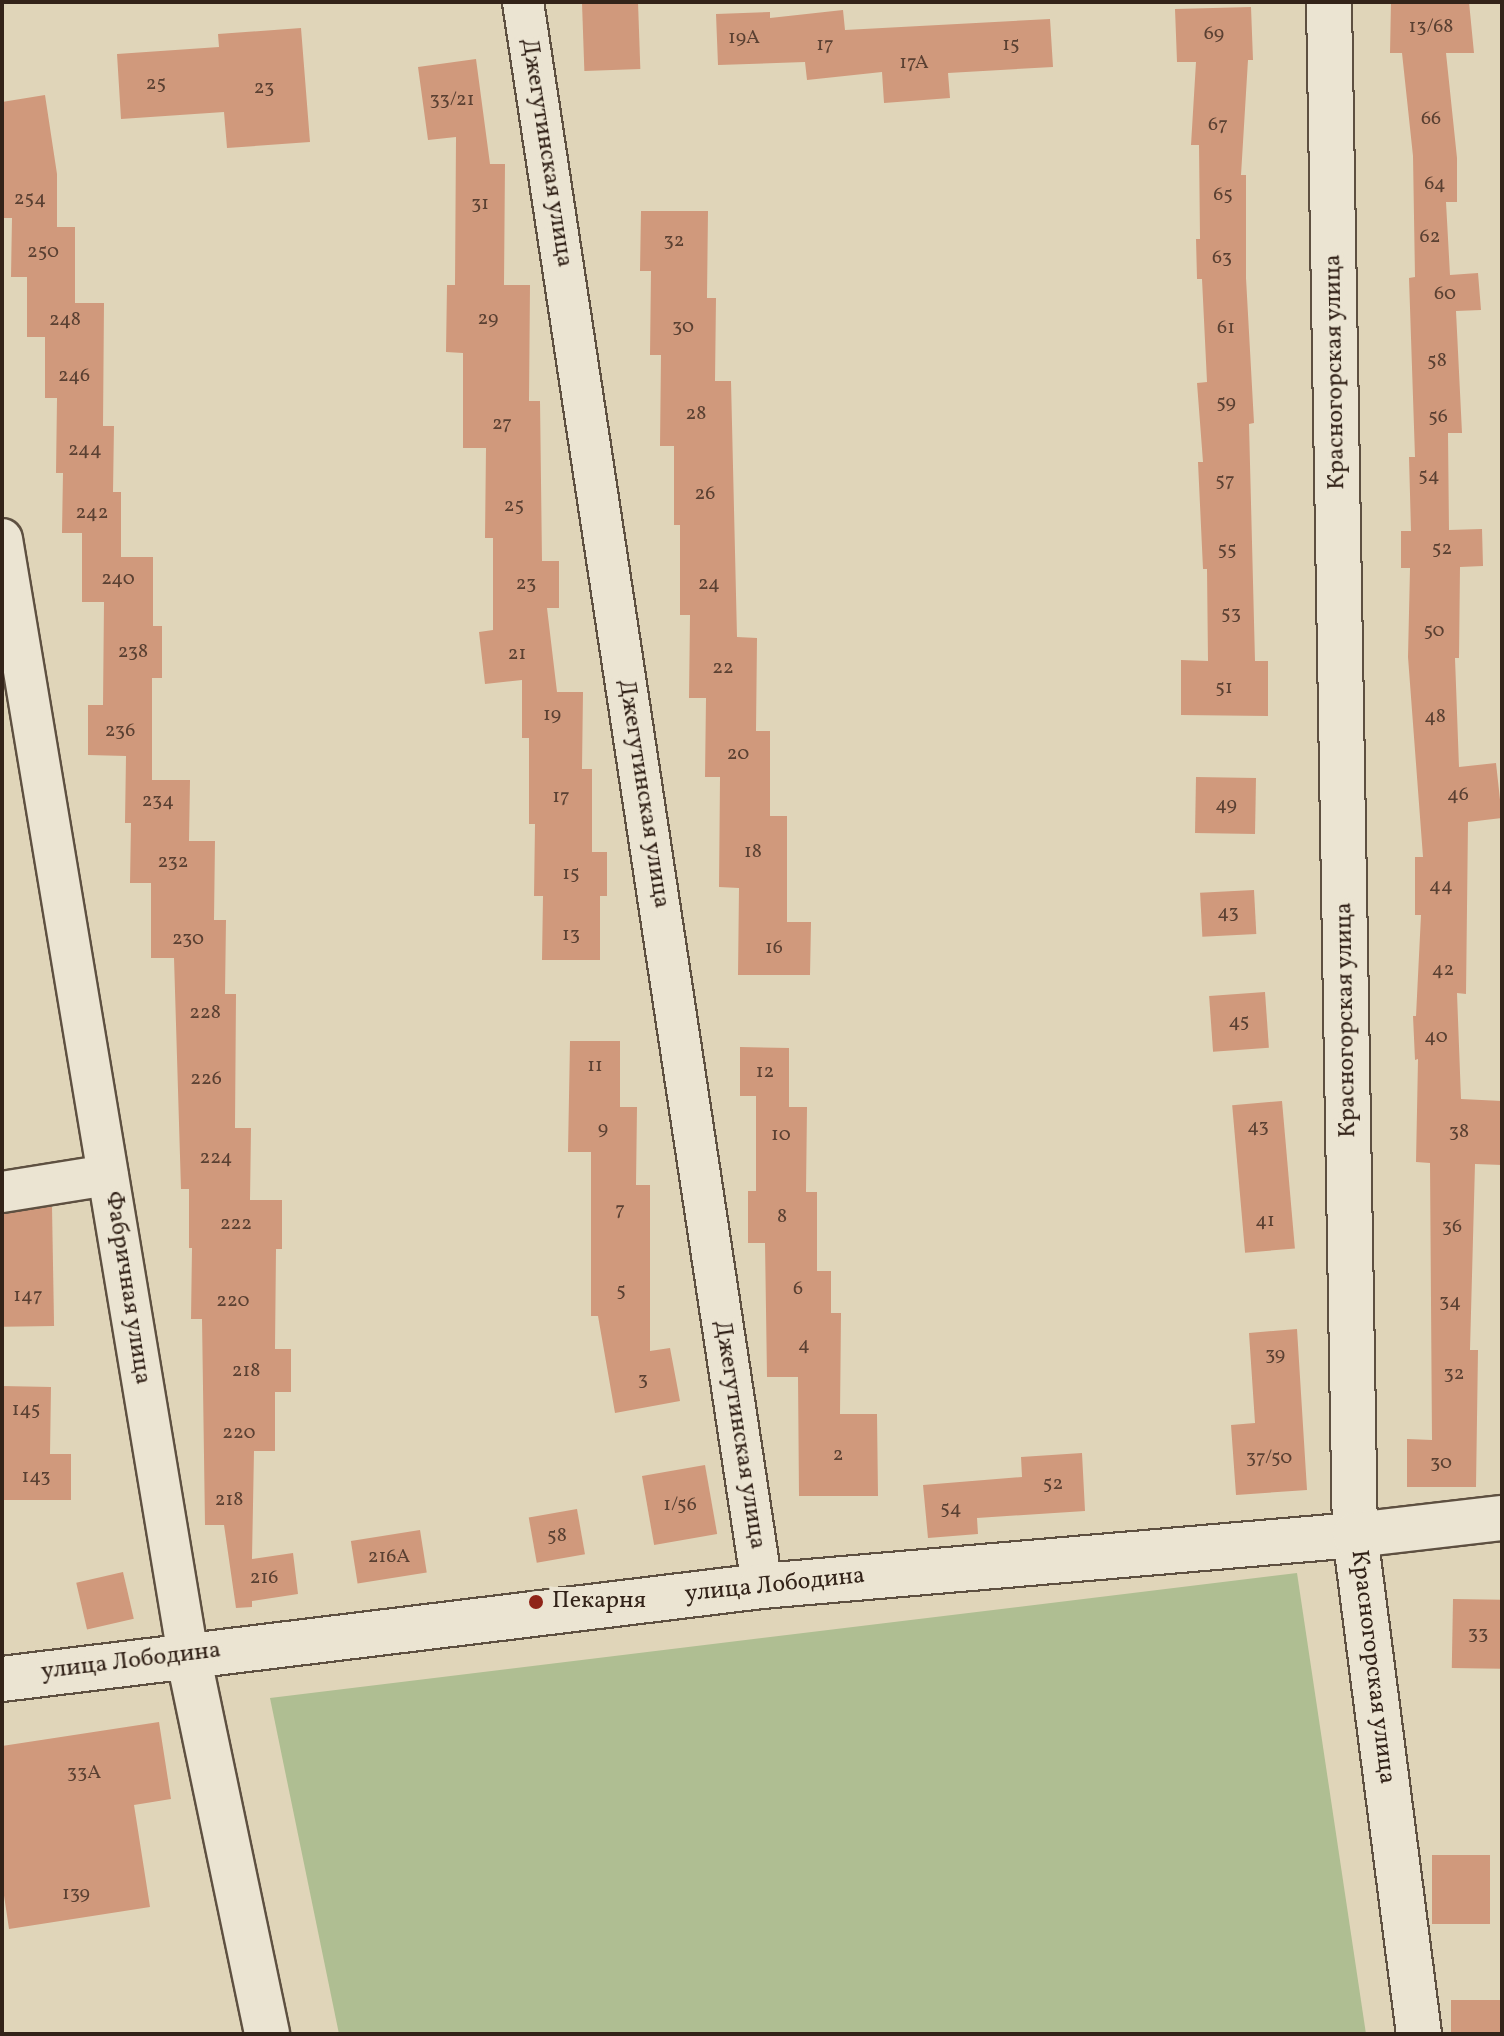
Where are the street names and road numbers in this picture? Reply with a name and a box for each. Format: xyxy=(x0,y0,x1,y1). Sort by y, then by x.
street label: Джегутинская улица xyxy=(514,36,578,270)
street label: Красногорская улица xyxy=(1320,254,1352,490)
street label: Джегутинская улица xyxy=(611,677,675,911)
street label: Красногорская улица xyxy=(1331,902,1363,1138)
street label: Фабричная улица xyxy=(97,1189,157,1387)
street label: Джегутинская улица xyxy=(707,1318,771,1552)
street label: Красногорская улица xyxy=(1343,1548,1401,1786)
street label: улица Лободина xyxy=(684,1562,866,1610)
street label: улица Лободина xyxy=(39,1637,223,1687)

